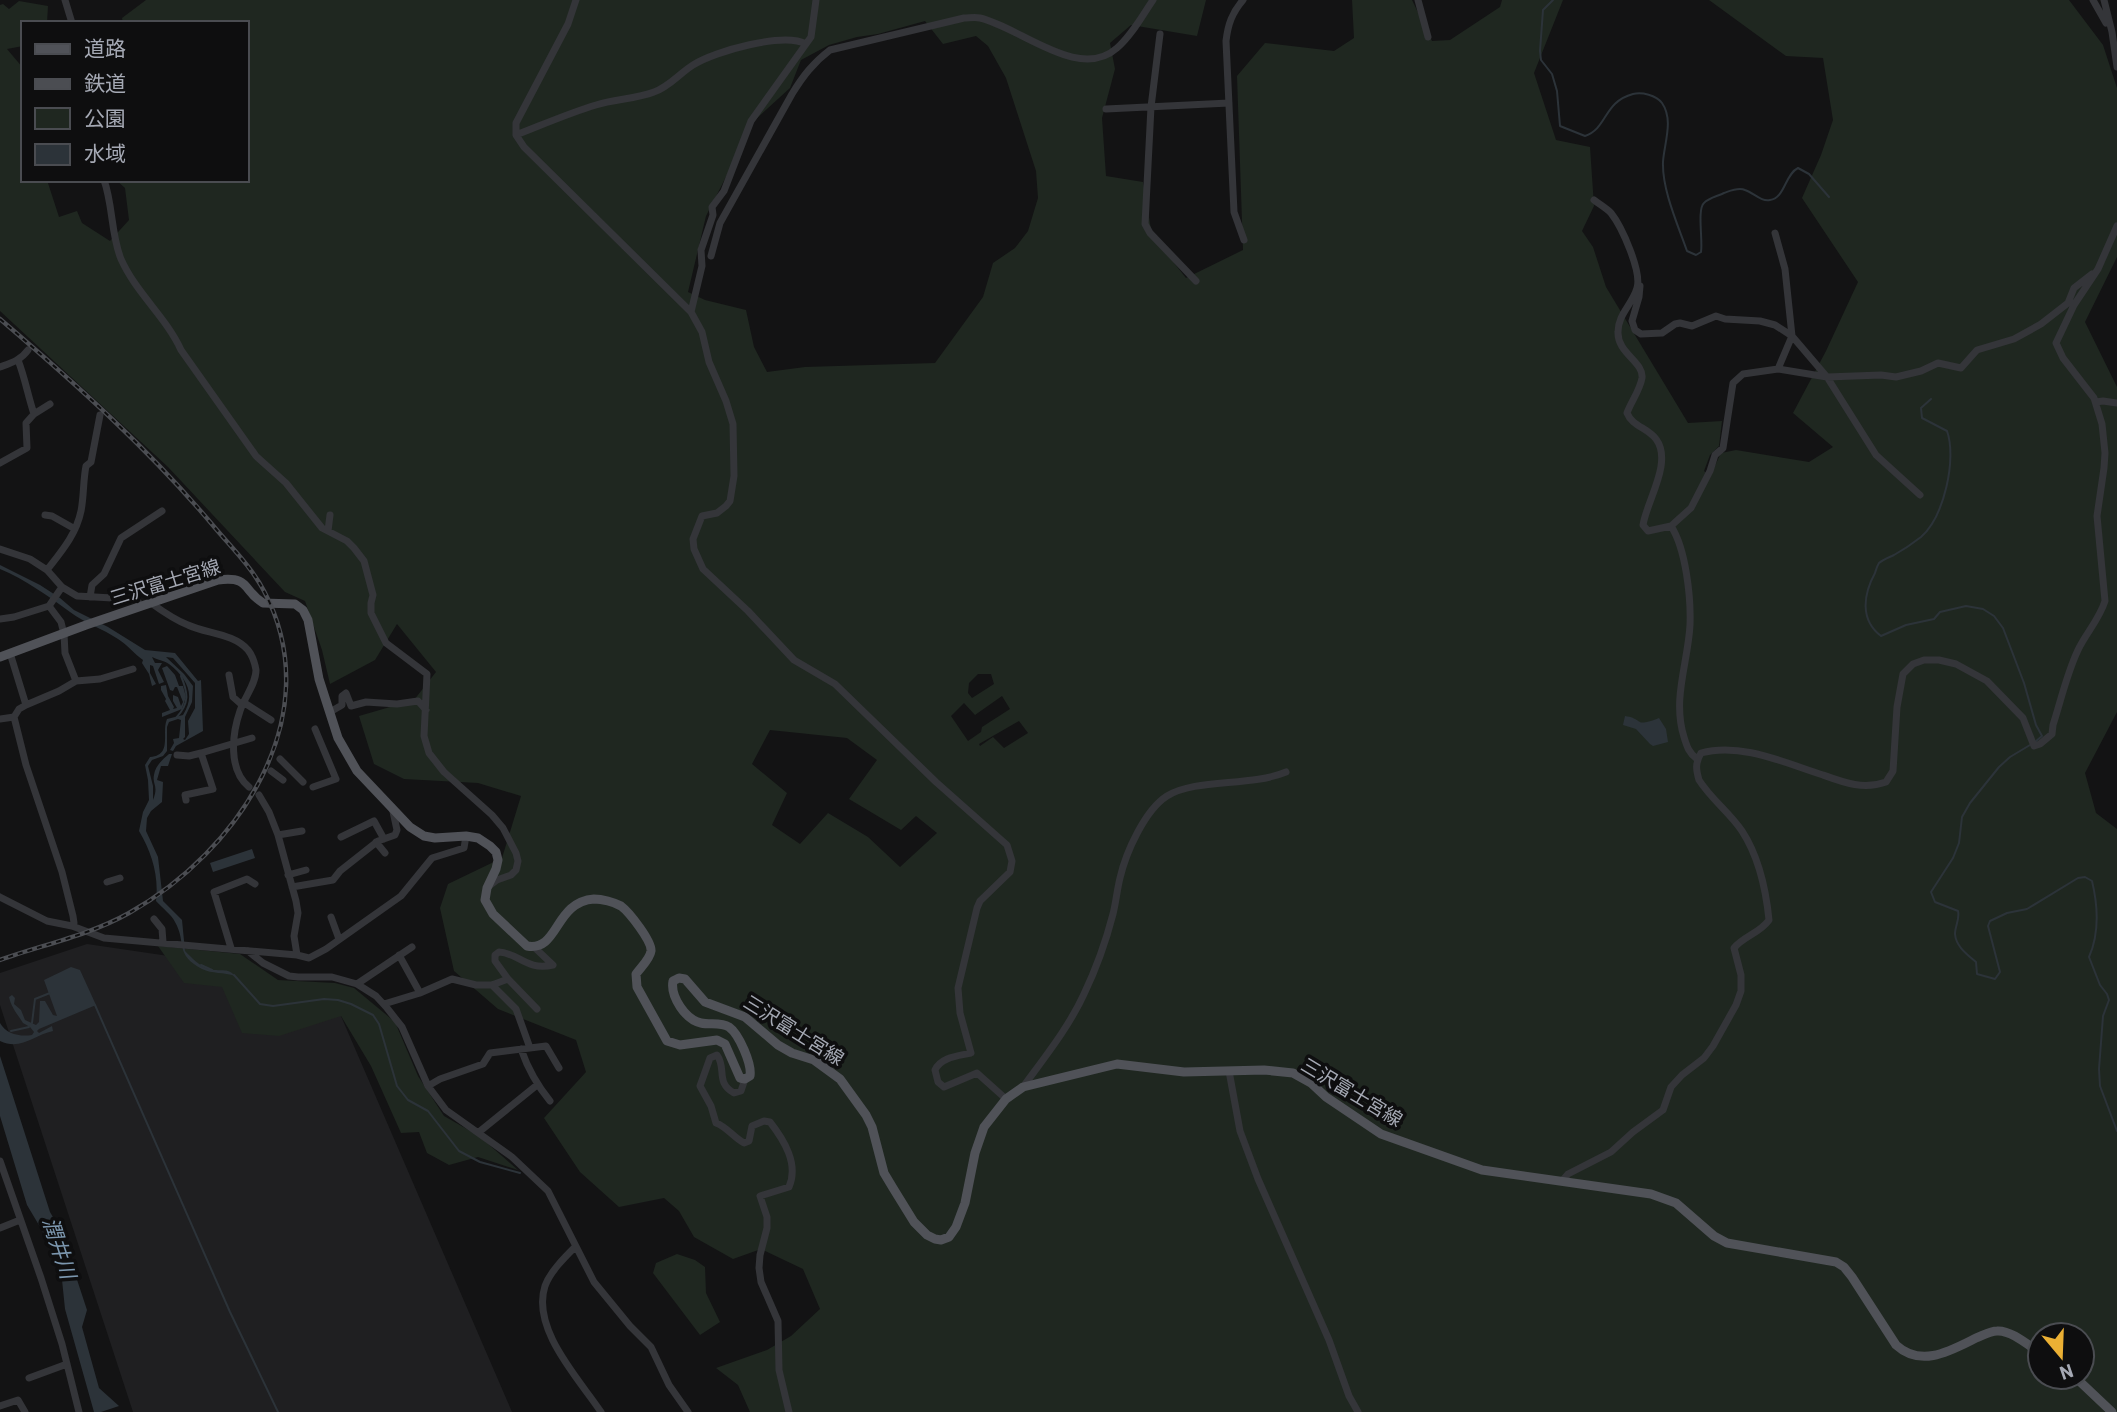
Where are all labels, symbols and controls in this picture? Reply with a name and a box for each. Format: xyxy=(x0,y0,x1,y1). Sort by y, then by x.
legend xyxy=(21,21,248,182)
text: 道路 xyxy=(84,35,126,60)
text: 鉄道 xyxy=(84,70,126,95)
text: 公園 xyxy=(84,105,126,130)
text: 水域 xyxy=(84,140,126,165)
street label: 三沢富士宮線 xyxy=(107,554,223,609)
street label: 三沢富士宮線 xyxy=(740,990,849,1070)
street label: 三沢富士宮線 xyxy=(1297,1052,1407,1131)
water label: 潤井川 xyxy=(39,1214,83,1283)
north arrow xyxy=(2026,1321,2096,1391)
text: N xyxy=(2057,1360,2076,1385)

